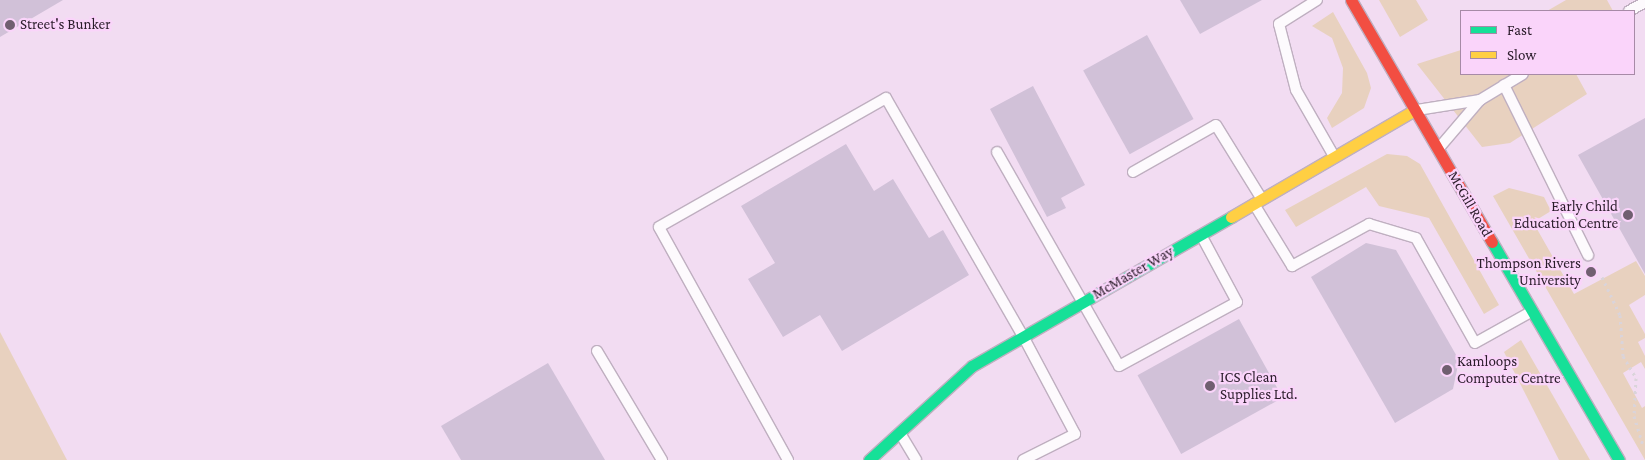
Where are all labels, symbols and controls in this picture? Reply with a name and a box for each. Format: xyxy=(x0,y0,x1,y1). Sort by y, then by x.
legend xyxy=(1460,10,1635,75)
place label: Street's Bunker xyxy=(20,16,110,34)
marker: Street's Bunker xyxy=(4,19,16,31)
text: Fast xyxy=(1507,22,1532,38)
text: Slow xyxy=(1507,47,1536,63)
street label: McGill Road xyxy=(1444,168,1496,240)
place label: Early Child Education Centre xyxy=(1514,197,1618,232)
marker: Early Child Education Centre xyxy=(1622,209,1634,221)
street label: McMaster Way xyxy=(1089,243,1177,303)
place label: Thompson Rivers University xyxy=(1476,254,1581,289)
marker: Thompson Rivers University xyxy=(1585,266,1597,278)
place label: Kamloops Computer Centre xyxy=(1457,352,1561,387)
marker: Kamloops Computer Centre xyxy=(1441,364,1453,376)
place label: ICS Clean Supplies Ltd. xyxy=(1220,368,1297,403)
marker: ICS Clean Supplies Ltd. xyxy=(1204,380,1216,392)

